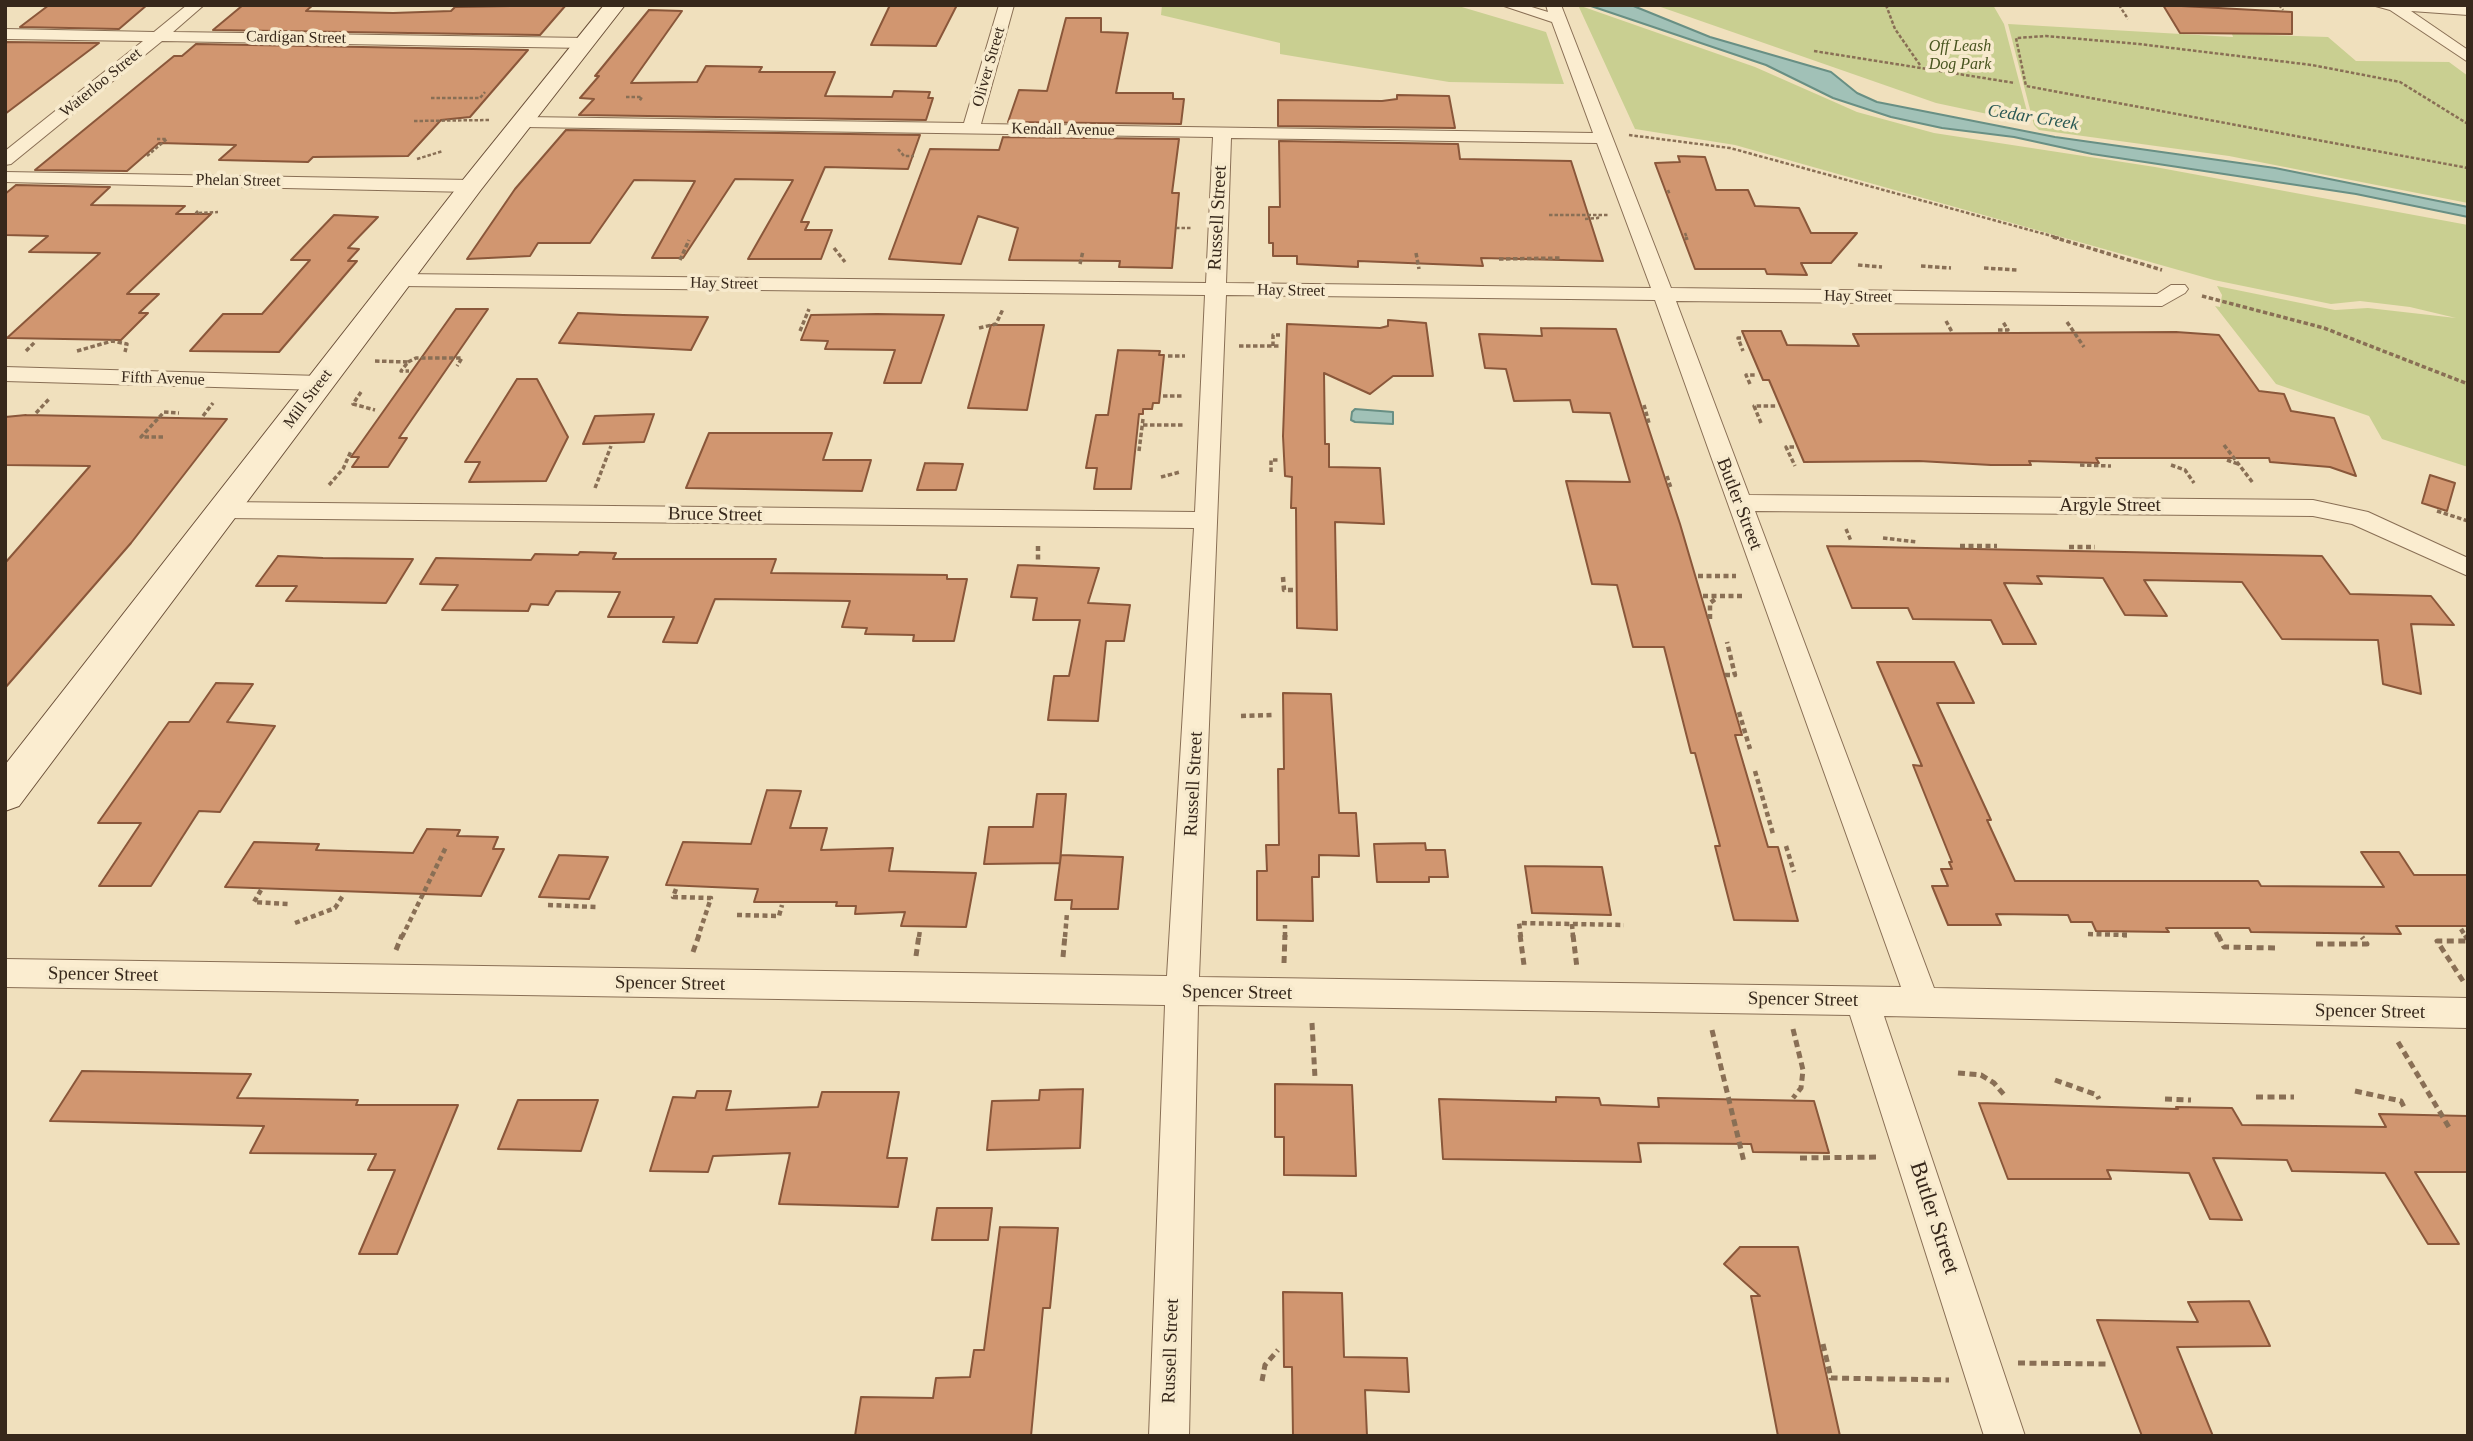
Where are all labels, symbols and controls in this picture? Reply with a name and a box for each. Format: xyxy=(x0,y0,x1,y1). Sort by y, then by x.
street label: Oliver Street xyxy=(968,25,1010,109)
street label: Cardigan Street xyxy=(246,28,346,48)
park label: Off Leash Dog Park xyxy=(1929,37,1991,75)
street label: Waterloo Street xyxy=(56,44,146,122)
water label: Cedar Creek xyxy=(1986,100,2080,136)
street label: Kendall Avenue xyxy=(1011,120,1115,140)
street label: Russell Street xyxy=(1204,165,1232,271)
street label: Phelan Street xyxy=(195,171,281,191)
street label: Hay Street xyxy=(690,274,758,294)
street label: Hay Street xyxy=(1257,281,1325,301)
street label: Hay Street xyxy=(1824,287,1892,307)
street label: Mill Street xyxy=(280,366,336,432)
street label: Fifth Avenue xyxy=(121,368,205,390)
street label: Butler Street xyxy=(1711,455,1767,553)
street label: Argyle Street xyxy=(2059,495,2161,517)
street label: Bruce Street xyxy=(668,503,762,527)
street label: Russell Street xyxy=(1180,731,1208,837)
street label: Spencer Street xyxy=(48,963,158,987)
street label: Spencer Street xyxy=(615,972,725,996)
street label: Spencer Street xyxy=(1182,981,1292,1005)
street label: Spencer Street xyxy=(1748,988,1858,1012)
street label: Spencer Street xyxy=(2315,1000,2425,1024)
street label: Butler Street xyxy=(1903,1158,1965,1278)
street label: Russell Street xyxy=(1158,1298,1184,1404)

